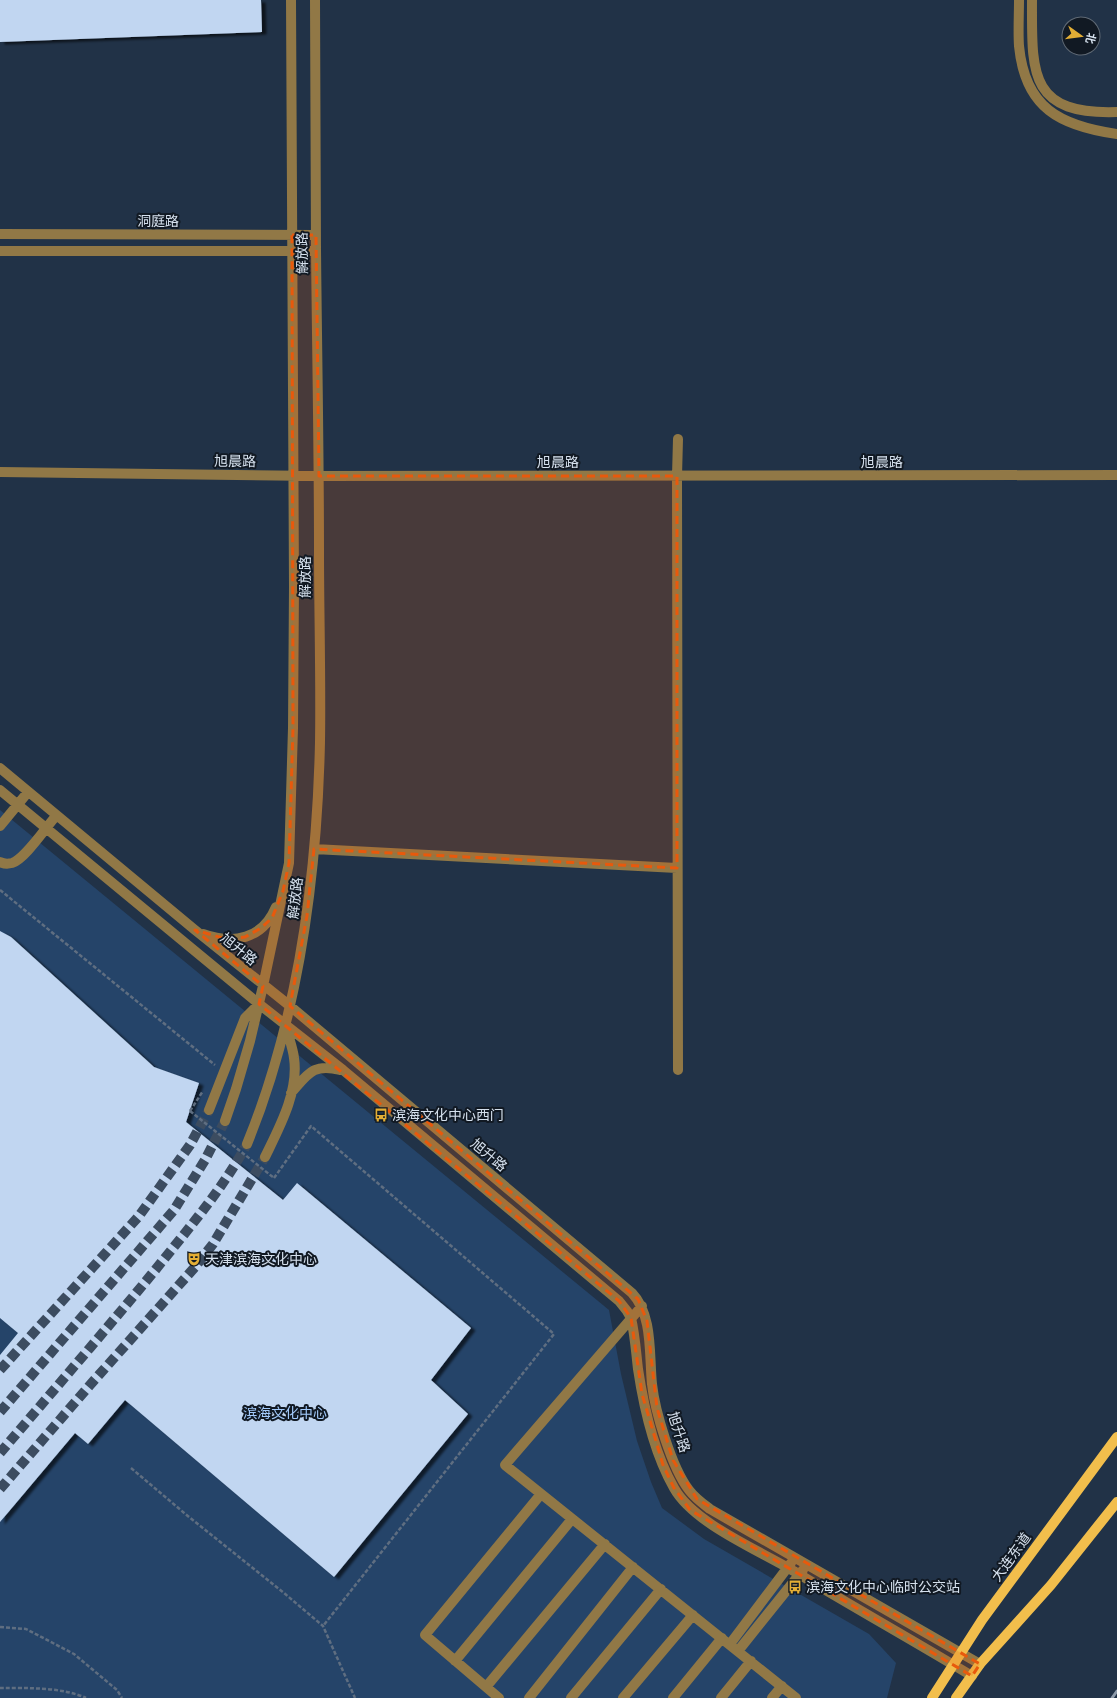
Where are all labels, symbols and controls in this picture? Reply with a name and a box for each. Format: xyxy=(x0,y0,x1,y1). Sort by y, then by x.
north arrow xyxy=(1061,16,1101,56)
text: 北 xyxy=(1083,31,1099,45)
street label: 洞庭路 xyxy=(137,212,179,230)
street label: 解放路 xyxy=(293,232,311,274)
street label: 旭晨路 xyxy=(214,452,256,470)
street label: 旭晨路 xyxy=(537,453,579,471)
street label: 旭晨路 xyxy=(861,453,903,471)
street label: 解放路 xyxy=(296,556,314,598)
street label: 解放路 xyxy=(284,876,306,920)
street label: 旭升路 xyxy=(217,929,261,969)
place label: 滨海文化中心西门 xyxy=(392,1106,504,1124)
bus stop icon: 滨海文化中心西门 xyxy=(373,1107,389,1123)
street label: 旭升路 xyxy=(467,1135,511,1175)
place label: 天津滨海文化中心 xyxy=(205,1250,317,1268)
theatre icon: 天津滨海文化中心 xyxy=(186,1251,202,1267)
park label: 滨海文化中心 xyxy=(243,1404,327,1422)
street label: 旭升路 xyxy=(664,1409,694,1455)
street label: 大连东道 xyxy=(987,1529,1035,1585)
place label: 滨海文化中心临时公交站 xyxy=(806,1578,960,1596)
bus stop icon: 滨海文化中心临时公交站 xyxy=(787,1579,803,1595)

